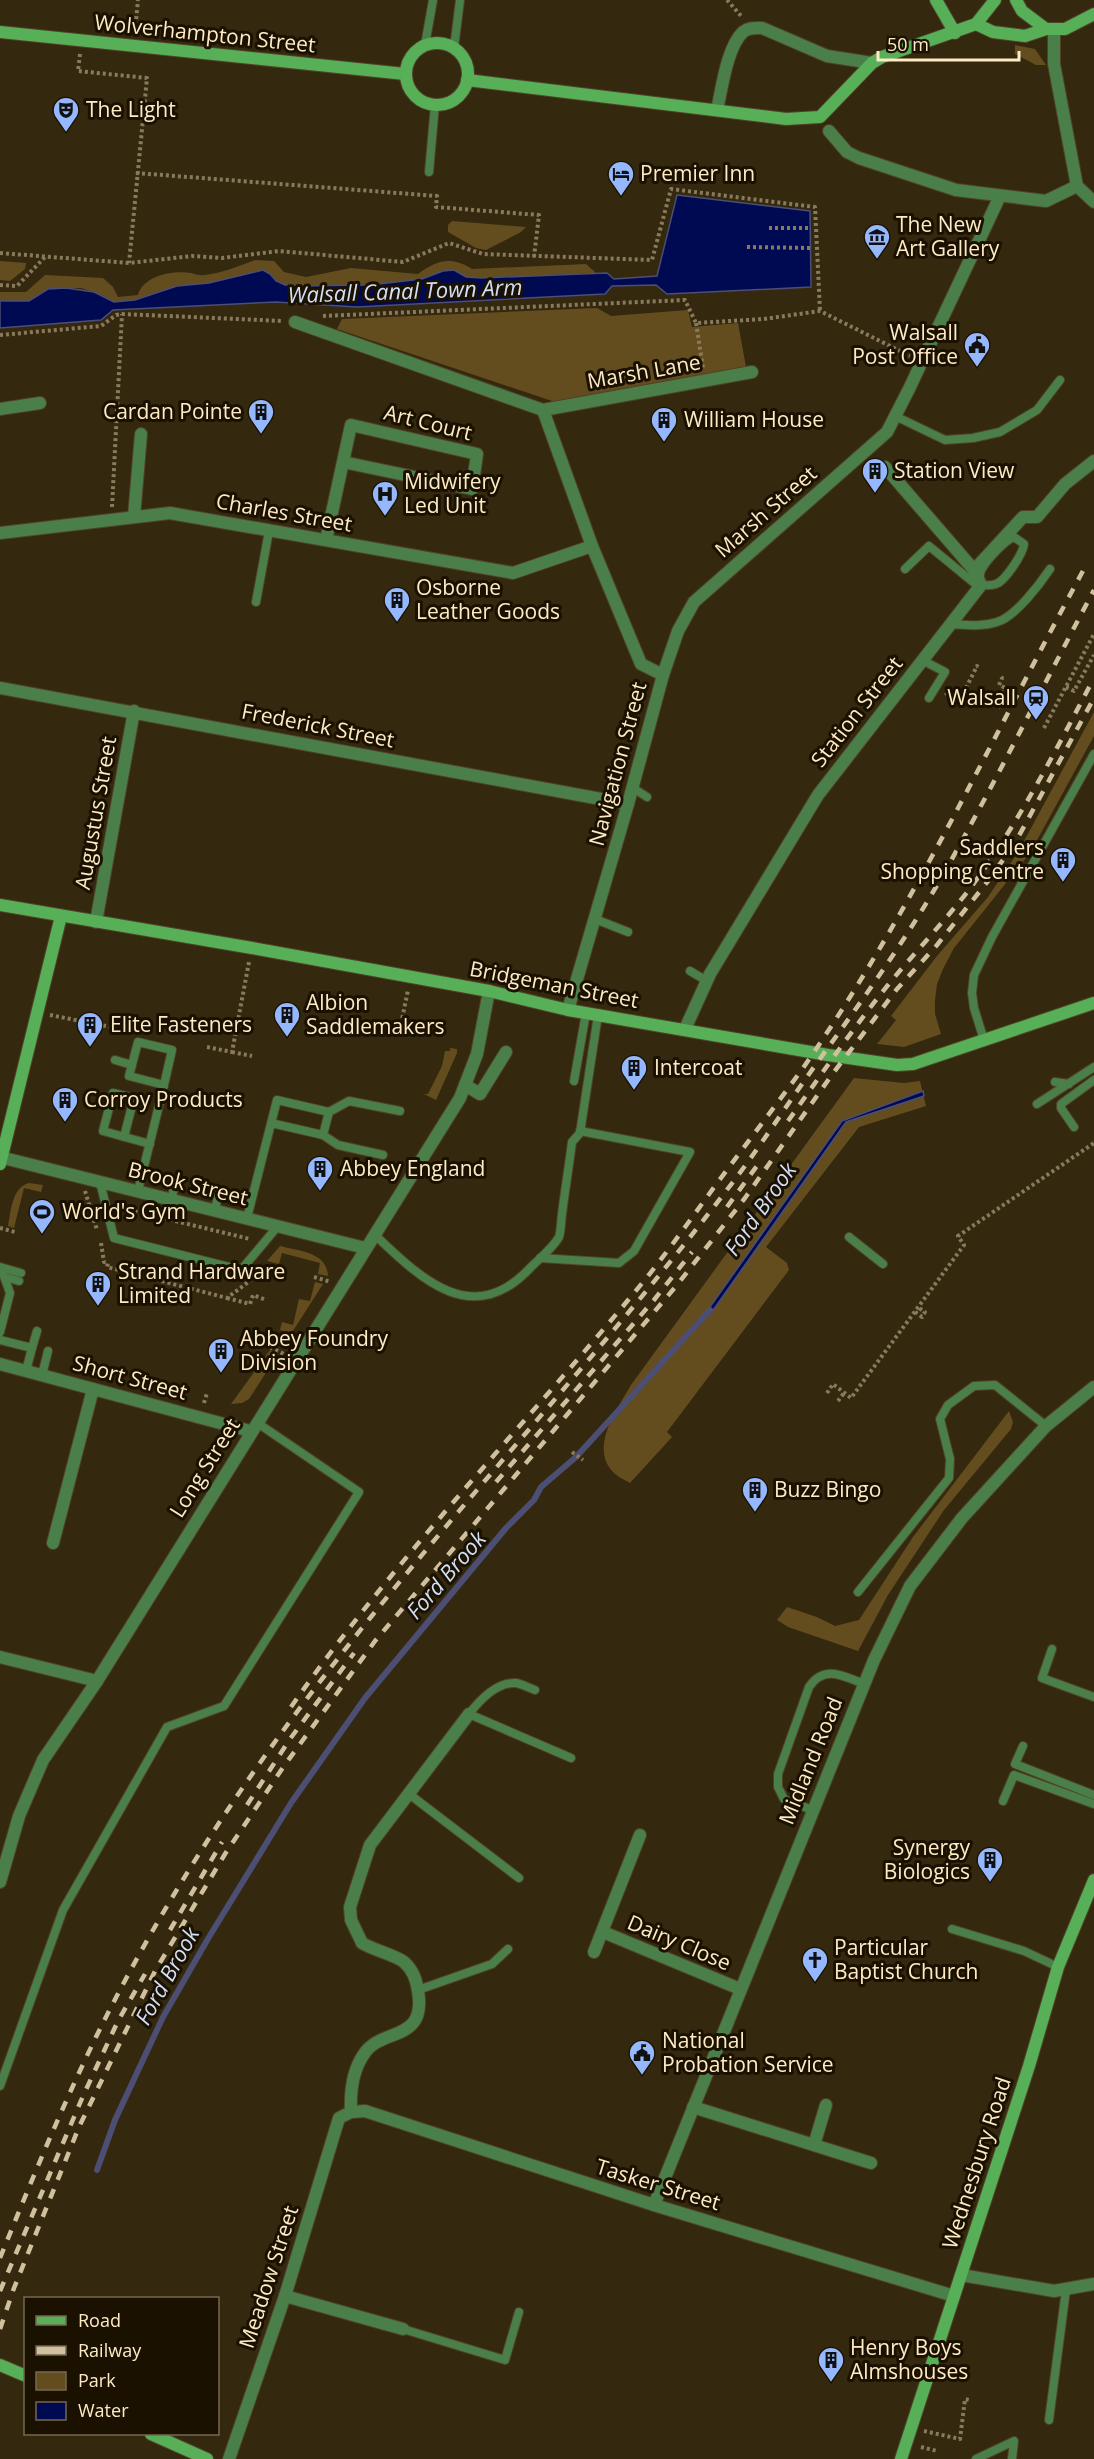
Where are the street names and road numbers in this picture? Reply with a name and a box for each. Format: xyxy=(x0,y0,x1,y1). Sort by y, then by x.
street label: Wolverhampton Street xyxy=(93,7,317,59)
street label: Marsh Lane xyxy=(585,347,703,395)
street label: Art Court xyxy=(381,398,475,446)
street label: Marsh Street xyxy=(709,459,822,563)
street label: Charles Street xyxy=(214,486,354,538)
street label: Station Street xyxy=(804,650,908,772)
street label: Navigation Street xyxy=(582,679,652,849)
street label: Frederick Street xyxy=(239,696,397,754)
street label: Augustus Street xyxy=(68,734,122,892)
street label: Bridgeman Street xyxy=(467,954,641,1014)
street label: Brook Street xyxy=(125,1155,251,1211)
street label: Short Street xyxy=(70,1348,190,1406)
street label: Long Street xyxy=(163,1413,246,1522)
street label: Midland Road xyxy=(772,1693,848,1829)
street label: Dairy Close xyxy=(623,1908,735,1976)
street label: Wednesbury Road xyxy=(935,2073,1017,2252)
street label: Tasker Street xyxy=(593,2152,724,2216)
street label: Meadow Street xyxy=(232,2202,304,2351)

